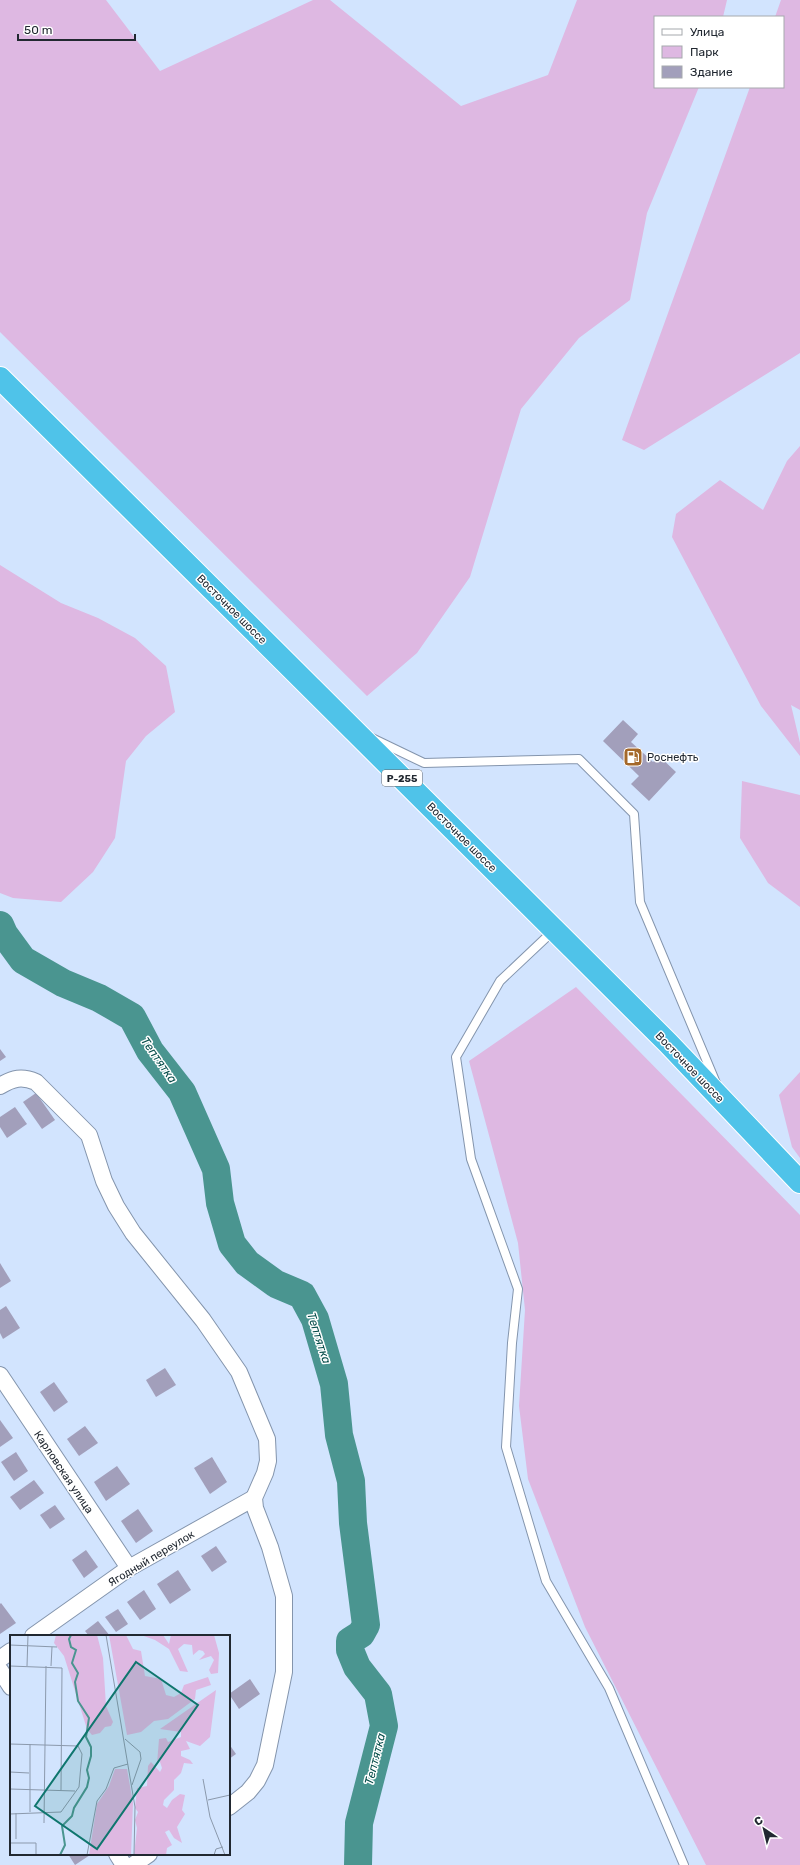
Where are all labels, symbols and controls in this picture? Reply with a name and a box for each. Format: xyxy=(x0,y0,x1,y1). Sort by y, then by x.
scale bar xyxy=(18,16,135,42)
legend xyxy=(654,16,784,88)
text: 50 m xyxy=(24,23,52,37)
text: Улица xyxy=(690,25,724,39)
text: Парк xyxy=(690,45,719,59)
text: Здание xyxy=(690,65,733,79)
street label: Восточное шоссе xyxy=(194,572,269,647)
fuel station icon: Роснефть xyxy=(622,746,644,768)
place label: Роснефть xyxy=(647,751,699,764)
road number: Р-255 xyxy=(382,770,422,786)
street label: Восточное шоссе xyxy=(424,800,499,875)
street label: Восточное шоссе xyxy=(653,1029,727,1105)
water label: Тептятка xyxy=(138,1034,180,1086)
water label: Тептятка xyxy=(304,1311,334,1365)
street label: Карловская улица xyxy=(31,1429,96,1516)
street label: Ягодный переулок xyxy=(106,1528,197,1589)
inset map xyxy=(10,1635,230,1855)
water label: Тептятка xyxy=(362,1732,388,1786)
north arrow xyxy=(744,1809,784,1849)
text: С xyxy=(752,1814,766,1829)

